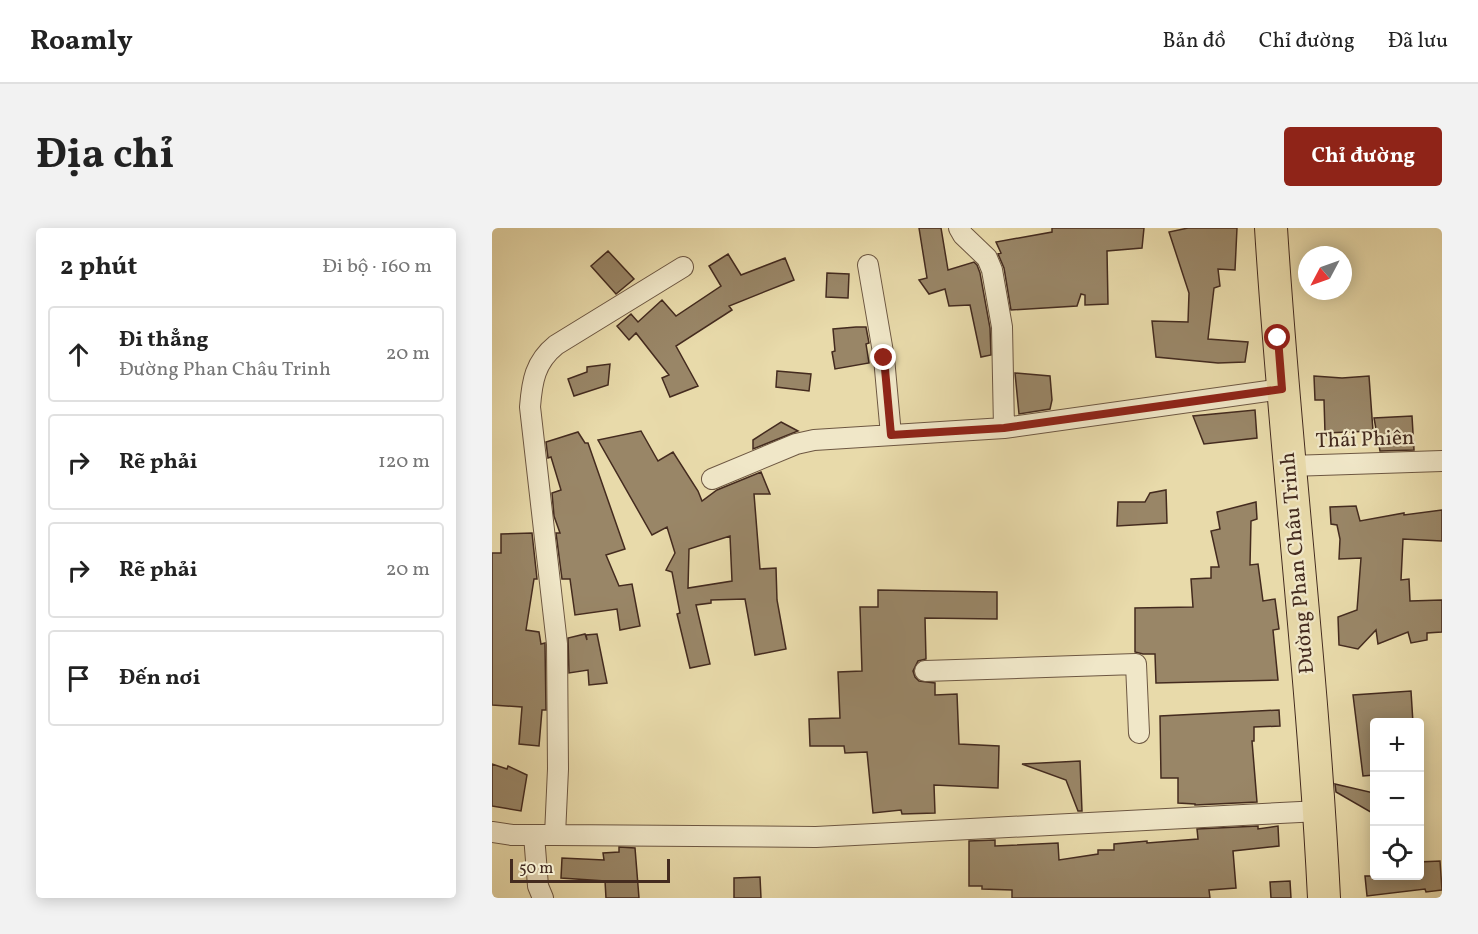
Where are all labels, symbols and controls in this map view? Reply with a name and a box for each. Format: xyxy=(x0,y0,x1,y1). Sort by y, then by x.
text: Roamly xyxy=(30,22,133,61)
text: Bản đồ xyxy=(1162,27,1226,56)
text: Chỉ đường xyxy=(1259,27,1355,56)
text: Đã lưu xyxy=(1388,27,1448,56)
text: Địa chỉ xyxy=(36,127,174,186)
button: Chỉ đường xyxy=(1284,127,1442,186)
north arrow xyxy=(1298,246,1352,300)
text: 2 phút xyxy=(60,249,137,285)
text: Đi bộ · 160 m xyxy=(322,253,432,281)
route start xyxy=(1264,324,1290,350)
text: Đi thẳng xyxy=(119,325,209,356)
icon: ahead xyxy=(62,338,95,371)
text: 20 m xyxy=(386,340,430,368)
route end xyxy=(870,344,896,370)
text: Đường Phan Châu Trinh xyxy=(119,356,331,384)
street label: Thái Phiên xyxy=(1315,424,1415,456)
icon: right xyxy=(62,446,95,479)
text: Rẽ phải xyxy=(119,447,198,478)
text: 120 m xyxy=(378,448,430,476)
street label: Đường Phan Châu Trinh xyxy=(1274,451,1322,675)
icon: right xyxy=(62,554,95,587)
text: Rẽ phải xyxy=(119,555,198,586)
text: 20 m xyxy=(386,556,430,584)
icon: arrive xyxy=(62,662,95,695)
text: Đến nơi xyxy=(119,663,201,694)
map controls xyxy=(1370,718,1424,880)
button: + xyxy=(1370,718,1424,772)
button: − xyxy=(1370,772,1424,826)
button: locate xyxy=(1370,826,1424,880)
scale bar xyxy=(510,856,670,884)
text: 50 m xyxy=(519,858,553,880)

